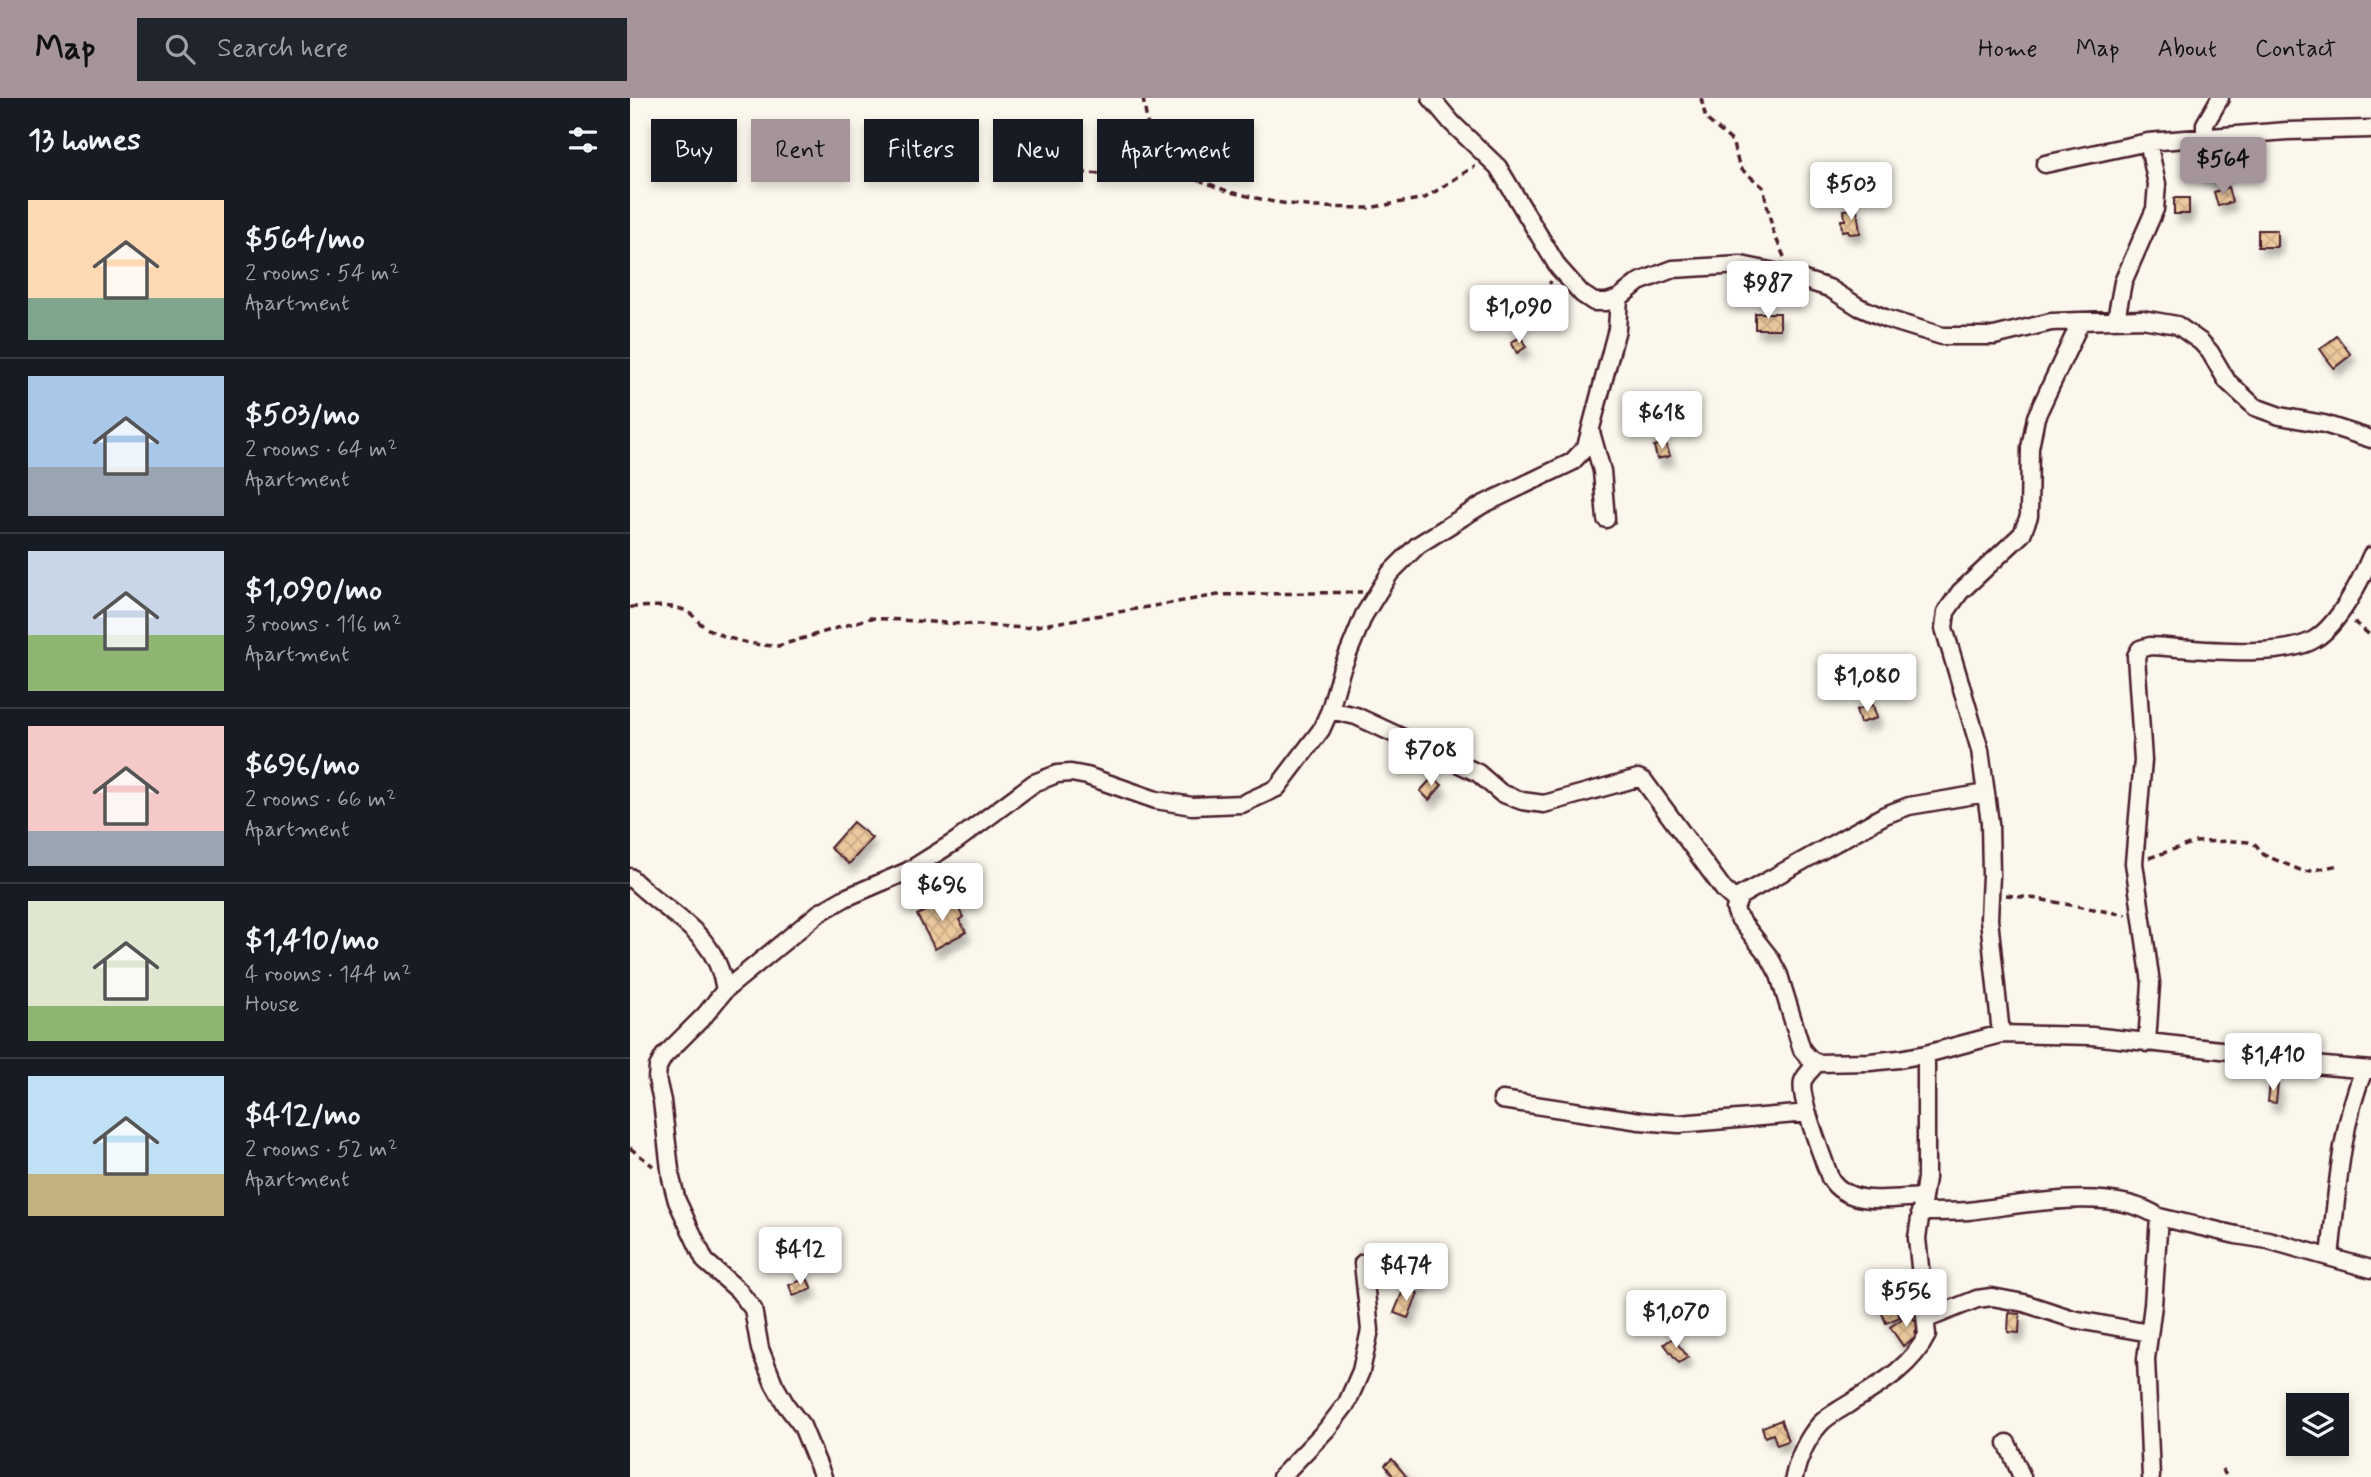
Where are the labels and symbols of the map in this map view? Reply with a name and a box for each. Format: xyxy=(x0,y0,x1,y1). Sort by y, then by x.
pin: $564 xyxy=(2182,138,2264,197)
pin: $503 xyxy=(1810,162,1892,222)
pin: $987 xyxy=(1727,262,1809,321)
pin: $1,090 xyxy=(1462,286,1576,345)
pin: $618 xyxy=(1621,392,1703,451)
pin: $1,080 xyxy=(1810,654,1924,714)
pin: $708 xyxy=(1390,728,1472,788)
pin: $696 xyxy=(901,864,983,923)
pin: $1,410 xyxy=(2216,1034,2330,1093)
pin: $412 xyxy=(759,1228,841,1287)
pin: $474 xyxy=(1365,1244,1447,1303)
pin: $556 xyxy=(1865,1270,1947,1329)
pin: $1,070 xyxy=(1619,1290,1733,1350)

